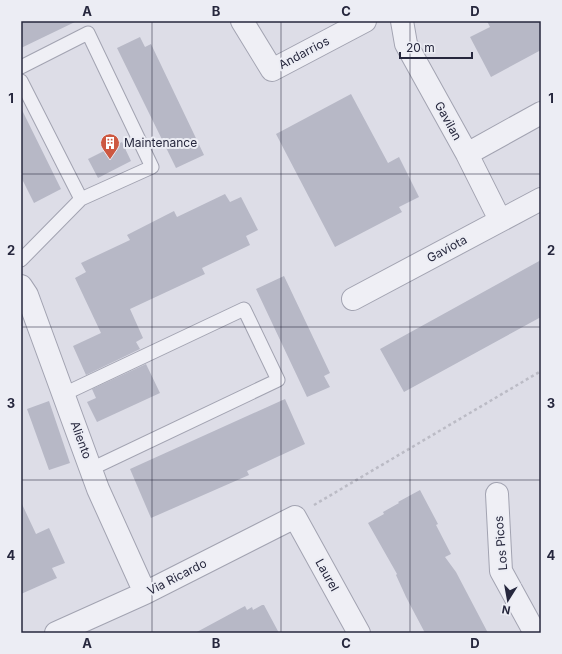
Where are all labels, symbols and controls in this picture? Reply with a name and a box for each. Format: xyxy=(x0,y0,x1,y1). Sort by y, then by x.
text: A xyxy=(82,3,92,19)
text: B xyxy=(212,3,221,19)
text: C xyxy=(341,3,351,19)
text: D xyxy=(470,3,480,19)
street label: Andarrios xyxy=(276,33,332,72)
scale bar xyxy=(400,34,472,60)
text: 20 m xyxy=(406,40,435,55)
text: 1 xyxy=(8,90,14,106)
text: 1 xyxy=(548,90,554,106)
street label: Gavilan xyxy=(432,99,465,143)
building icon: Maintenance xyxy=(99,132,121,160)
place label: Maintenance xyxy=(124,135,197,150)
street label: Gaviota xyxy=(424,232,469,265)
text: 2 xyxy=(7,242,15,258)
text: 2 xyxy=(547,242,555,258)
text: 3 xyxy=(7,395,15,411)
text: 3 xyxy=(547,395,555,411)
street label: Aliento xyxy=(68,419,95,461)
street label: Los Picos xyxy=(491,515,510,571)
text: 4 xyxy=(7,547,16,563)
text: 4 xyxy=(547,547,556,563)
street label: Via Ricardo xyxy=(145,555,209,598)
street label: Laurel xyxy=(312,556,342,594)
north arrow xyxy=(488,580,528,620)
text: N xyxy=(501,602,512,617)
text: A xyxy=(82,635,92,651)
text: B xyxy=(212,635,221,651)
text: C xyxy=(341,635,351,651)
text: D xyxy=(470,635,480,651)

